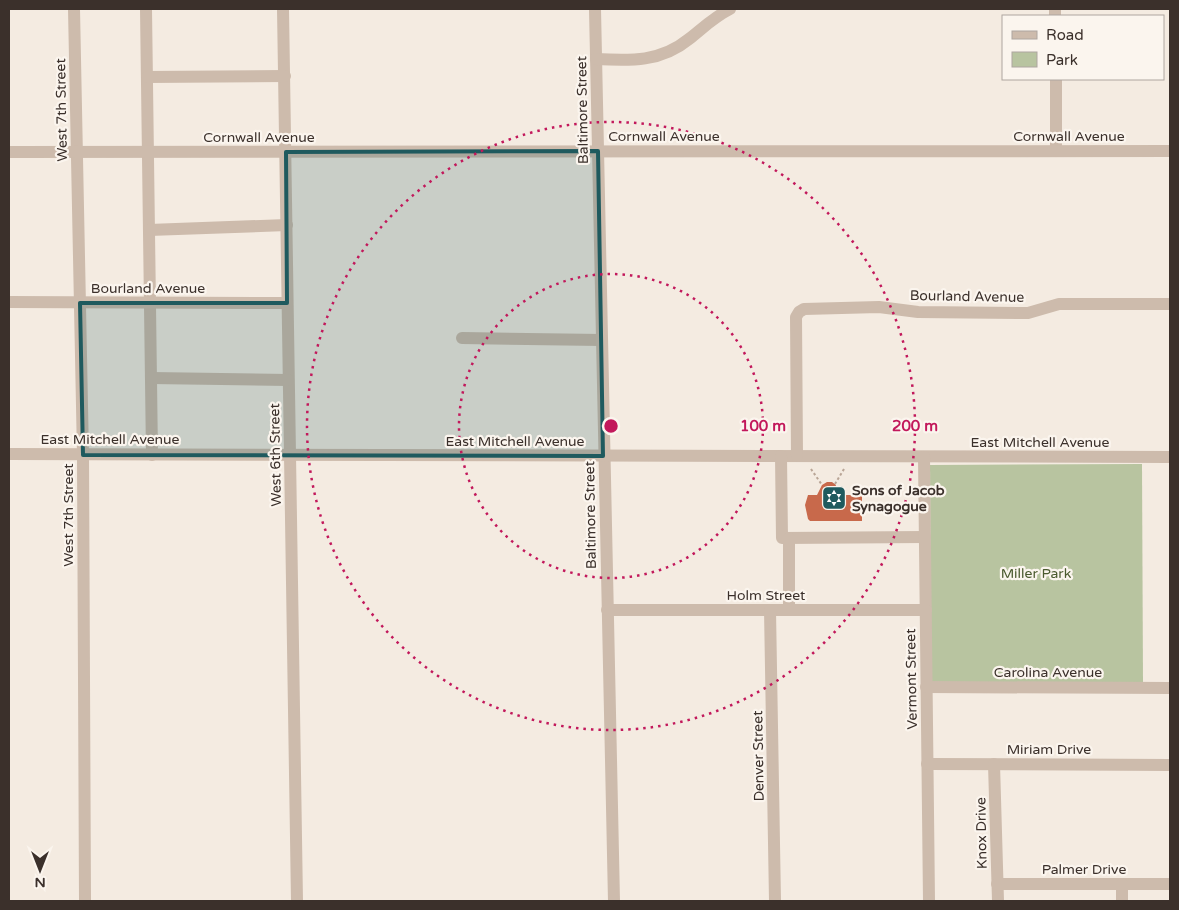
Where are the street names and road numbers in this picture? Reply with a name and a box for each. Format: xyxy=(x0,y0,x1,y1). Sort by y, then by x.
street label: Baltimore Street xyxy=(573,55,592,164)
street label: West 7th Street xyxy=(52,57,71,162)
street label: Cornwall Avenue xyxy=(608,128,720,145)
street label: Cornwall Avenue xyxy=(1013,128,1125,145)
street label: Cornwall Avenue xyxy=(203,129,315,146)
street label: Bourland Avenue xyxy=(91,280,205,297)
street label: Bourland Avenue xyxy=(910,287,1024,306)
street label: West 6th Street xyxy=(266,402,285,507)
street label: East Mitchell Avenue xyxy=(40,431,180,448)
street label: East Mitchell Avenue xyxy=(445,433,585,450)
street label: East Mitchell Avenue xyxy=(970,434,1110,451)
street label: Baltimore Street xyxy=(581,460,600,569)
street label: West 7th Street xyxy=(60,463,77,567)
street label: Holm Street xyxy=(727,587,806,604)
street label: Vermont Street xyxy=(902,628,921,730)
street label: Carolina Avenue xyxy=(994,664,1102,681)
street label: Denver Street xyxy=(749,710,768,802)
street label: Miriam Drive xyxy=(1007,741,1091,758)
street label: Knox Drive xyxy=(972,797,991,869)
street label: Palmer Drive xyxy=(1042,861,1126,878)

